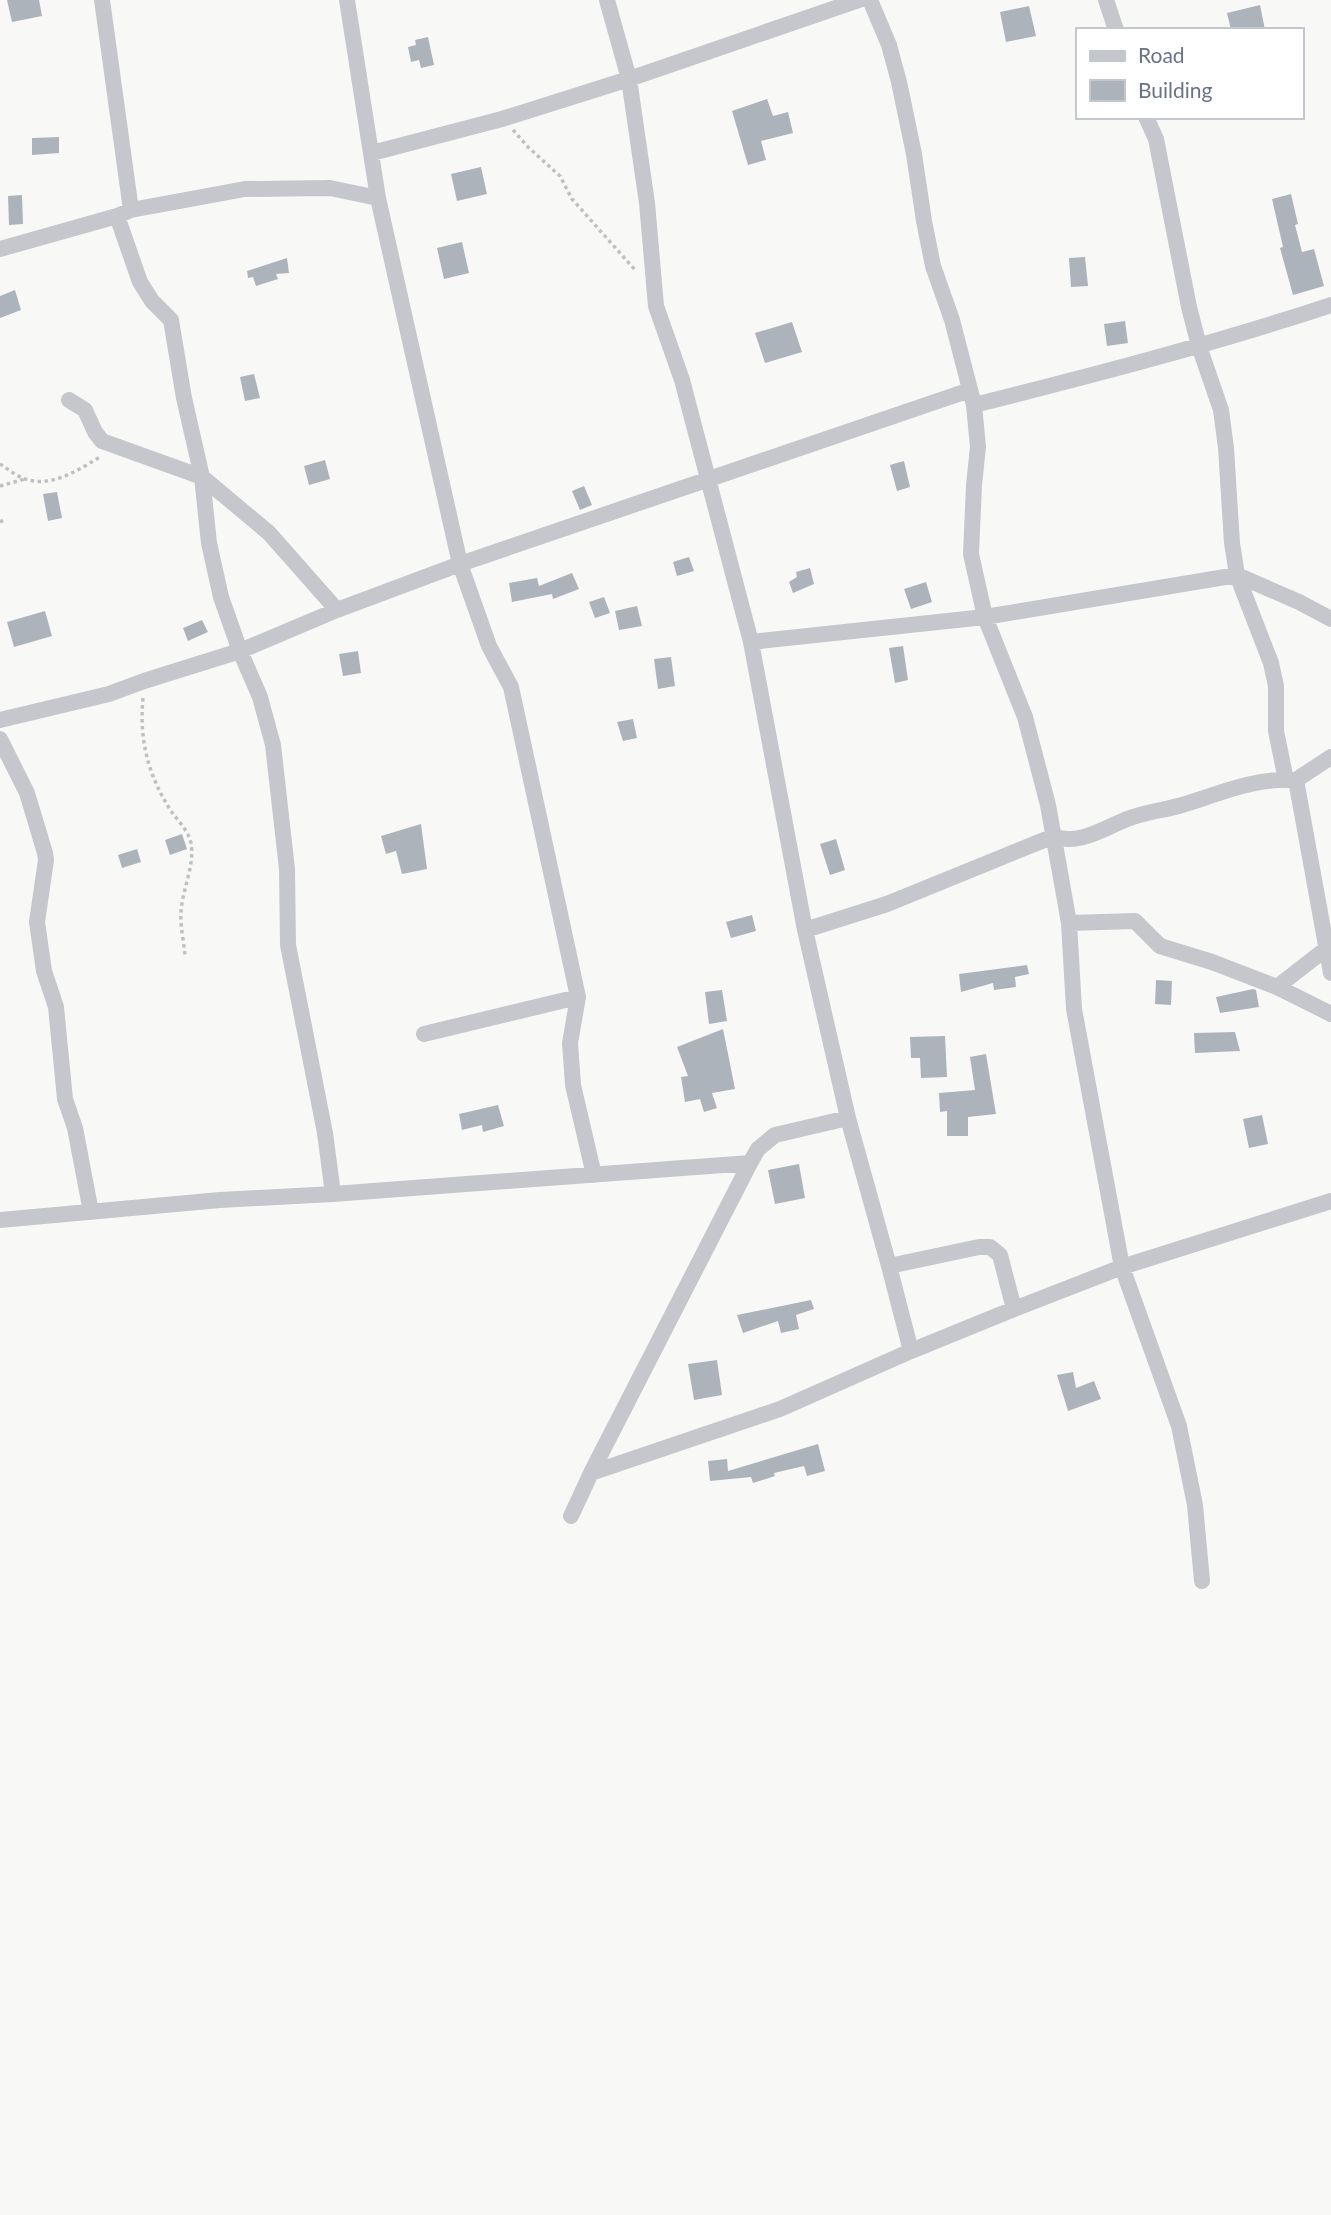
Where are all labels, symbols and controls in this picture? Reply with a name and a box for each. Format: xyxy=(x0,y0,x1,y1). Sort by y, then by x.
legend xyxy=(1076,28,1303,119)
text: Road xyxy=(1138,42,1185,67)
text: Building xyxy=(1138,77,1213,102)

